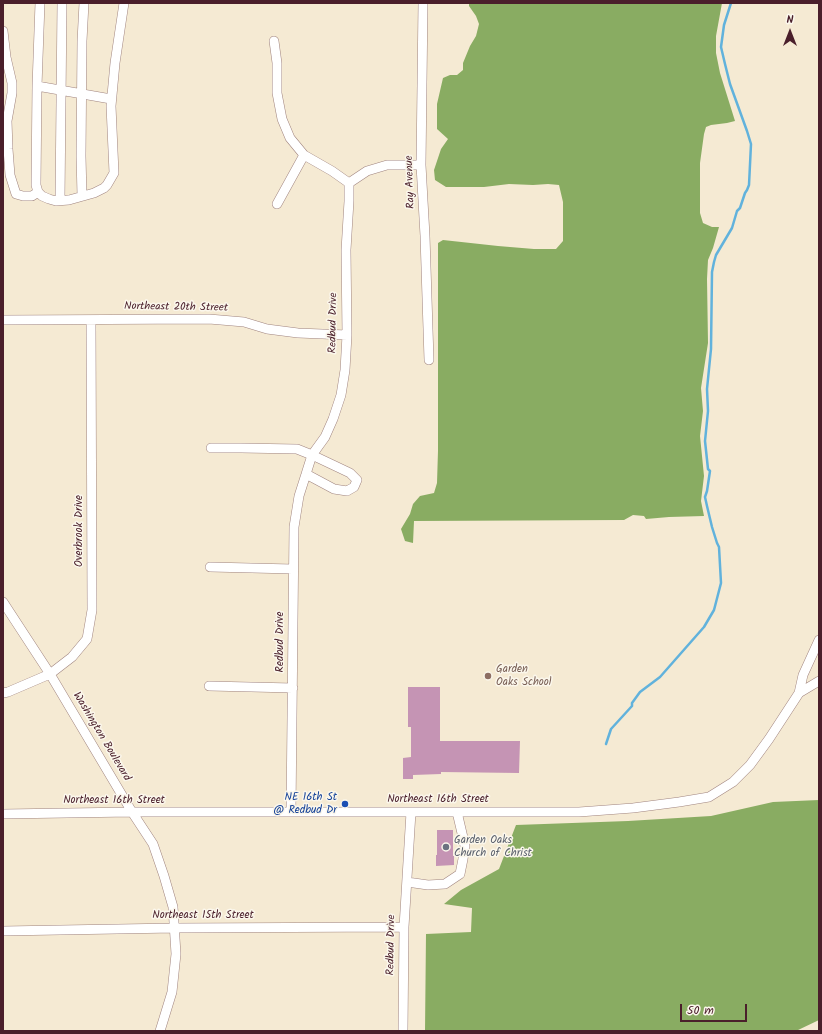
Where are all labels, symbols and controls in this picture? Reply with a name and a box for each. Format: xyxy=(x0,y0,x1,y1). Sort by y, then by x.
text: N xyxy=(787,11,793,29)
north arrow xyxy=(770,12,810,52)
street label: Ray Avenue xyxy=(403,155,419,209)
street label: Redbud Drive xyxy=(327,293,341,353)
street label: Northeast 20th Street xyxy=(124,300,228,316)
street label: Overbrook Drive xyxy=(73,495,87,567)
street label: Redbud Drive xyxy=(274,612,288,672)
place label: Garden Oaks School xyxy=(496,663,551,689)
marker: Garden Oaks School xyxy=(483,671,493,681)
street label: Washington Boulevard xyxy=(69,690,133,784)
place label: NE 16th St @ Redbud Dr xyxy=(273,791,337,817)
street label: Northeast 16th Street xyxy=(387,793,489,807)
street label: Northeast 16th Street xyxy=(63,794,165,808)
marker: NE 16th St @ Redbud Dr xyxy=(340,799,350,809)
place label: Garden Oaks Church of Christ xyxy=(454,834,532,860)
marker: Garden Oaks Church of Christ xyxy=(441,842,451,852)
street label: Northeast 15th Street xyxy=(152,909,254,923)
street label: Redbud Drive xyxy=(385,915,399,975)
scale bar xyxy=(682,996,749,1022)
text: 50 m xyxy=(687,1001,714,1020)

